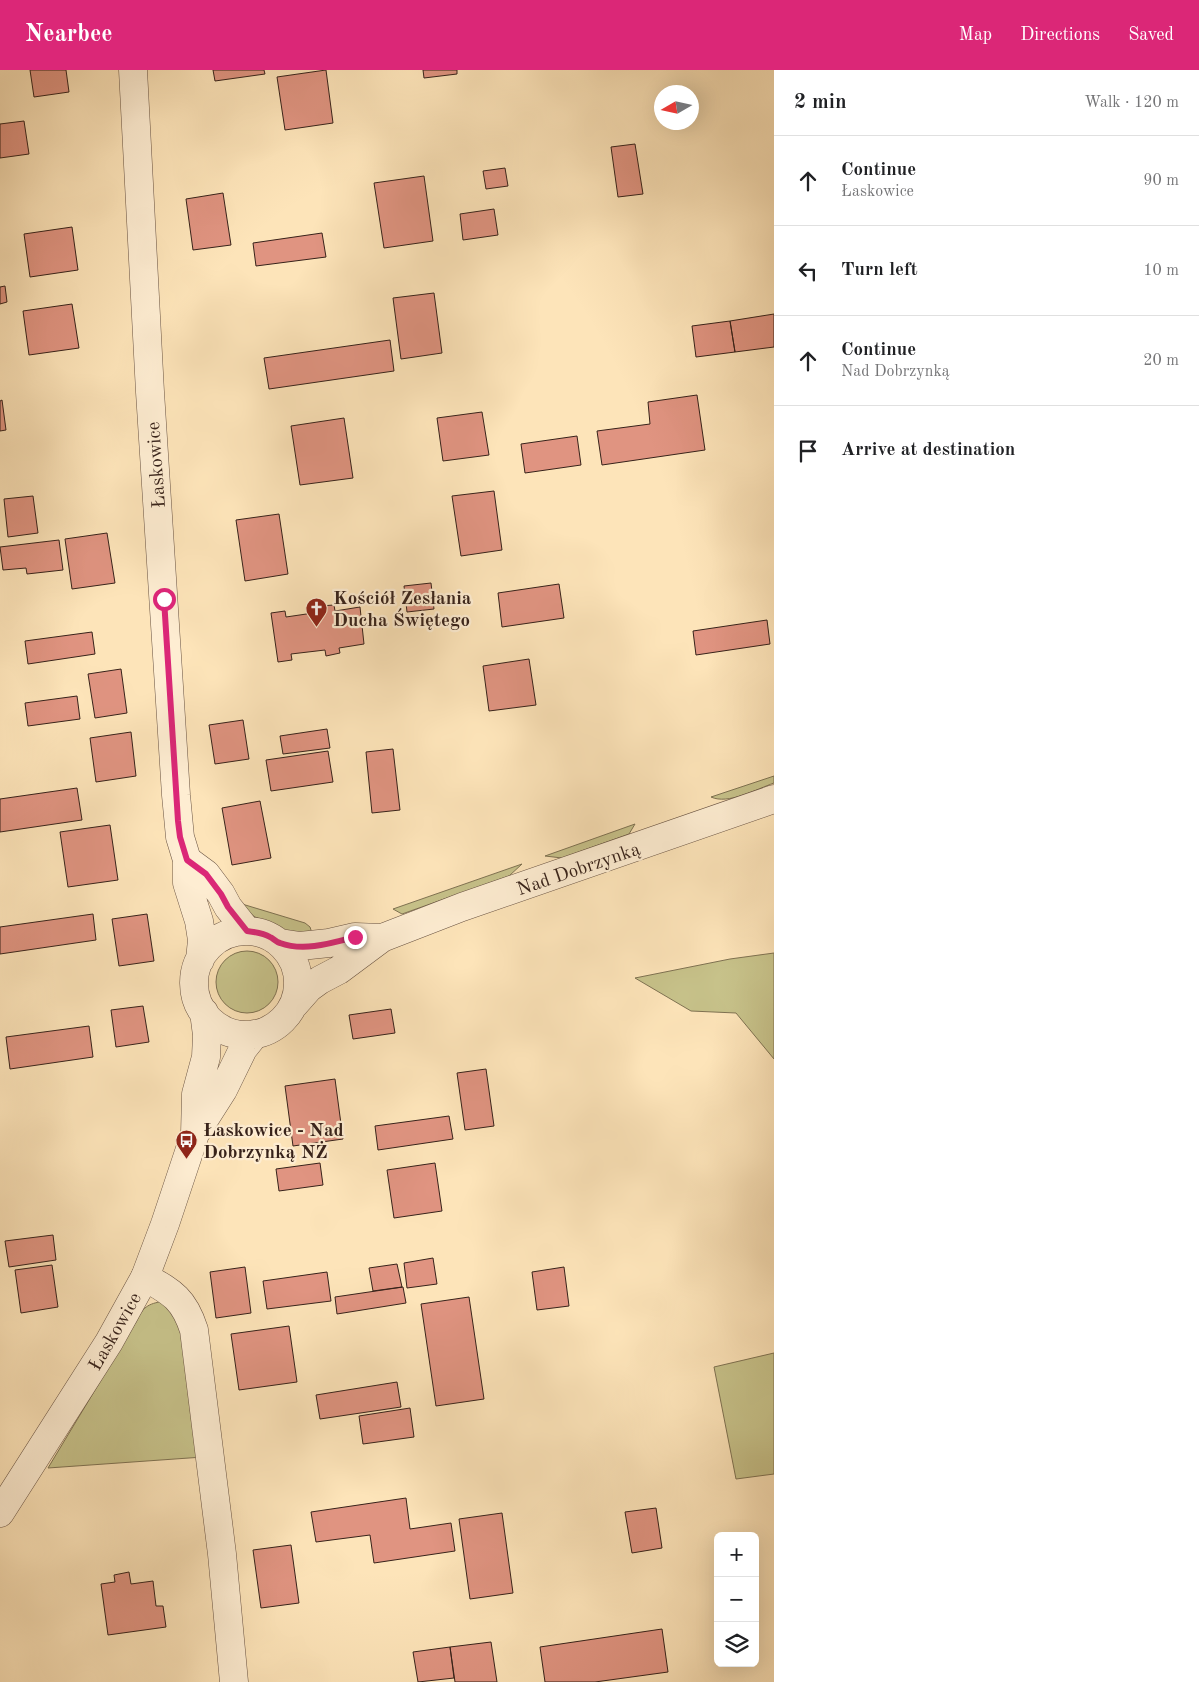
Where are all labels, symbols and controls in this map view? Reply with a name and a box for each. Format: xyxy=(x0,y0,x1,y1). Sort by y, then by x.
text: Nearbee xyxy=(25,23,113,47)
text: Map xyxy=(959,26,992,44)
text: Directions xyxy=(1020,26,1100,44)
text: Saved xyxy=(1128,26,1174,44)
north arrow xyxy=(654,85,699,130)
text: 2 min xyxy=(794,92,847,113)
text: Walk · 120 m xyxy=(1084,95,1179,111)
text: Continue xyxy=(841,161,916,180)
icon: ahead xyxy=(794,167,822,195)
text: 90 m xyxy=(1143,173,1179,189)
text: Łaskowice xyxy=(841,184,914,200)
icon: left xyxy=(794,257,822,285)
text: Turn left xyxy=(841,261,918,280)
text: 10 m xyxy=(1143,263,1179,279)
text: Continue xyxy=(841,341,916,360)
icon: ahead xyxy=(794,347,822,375)
text: 20 m xyxy=(1143,353,1179,369)
text: Nad Dobrzynką xyxy=(841,364,950,380)
street label: Łaskowice xyxy=(145,421,170,509)
icon: arrive xyxy=(794,437,822,465)
text: Arrive at destination xyxy=(841,441,1015,460)
route start xyxy=(153,588,176,611)
place label: Kościół Zesłania Ducha Świętego xyxy=(333,590,472,631)
church icon: Kościół Zesłania Ducha Świętego xyxy=(305,596,329,627)
street label: Nad Dobrzynką xyxy=(515,840,643,900)
route end xyxy=(344,926,367,949)
place label: Łaskowice - Nad Dobrzynką NŻ xyxy=(203,1122,344,1163)
bus stop icon: Łaskowice - Nad Dobrzynką NŻ xyxy=(175,1128,199,1159)
street label: Łaskowice xyxy=(86,1290,146,1375)
map controls xyxy=(714,1532,759,1667)
button: + xyxy=(714,1532,759,1577)
button: − xyxy=(714,1577,759,1622)
button: layers xyxy=(714,1622,759,1667)

